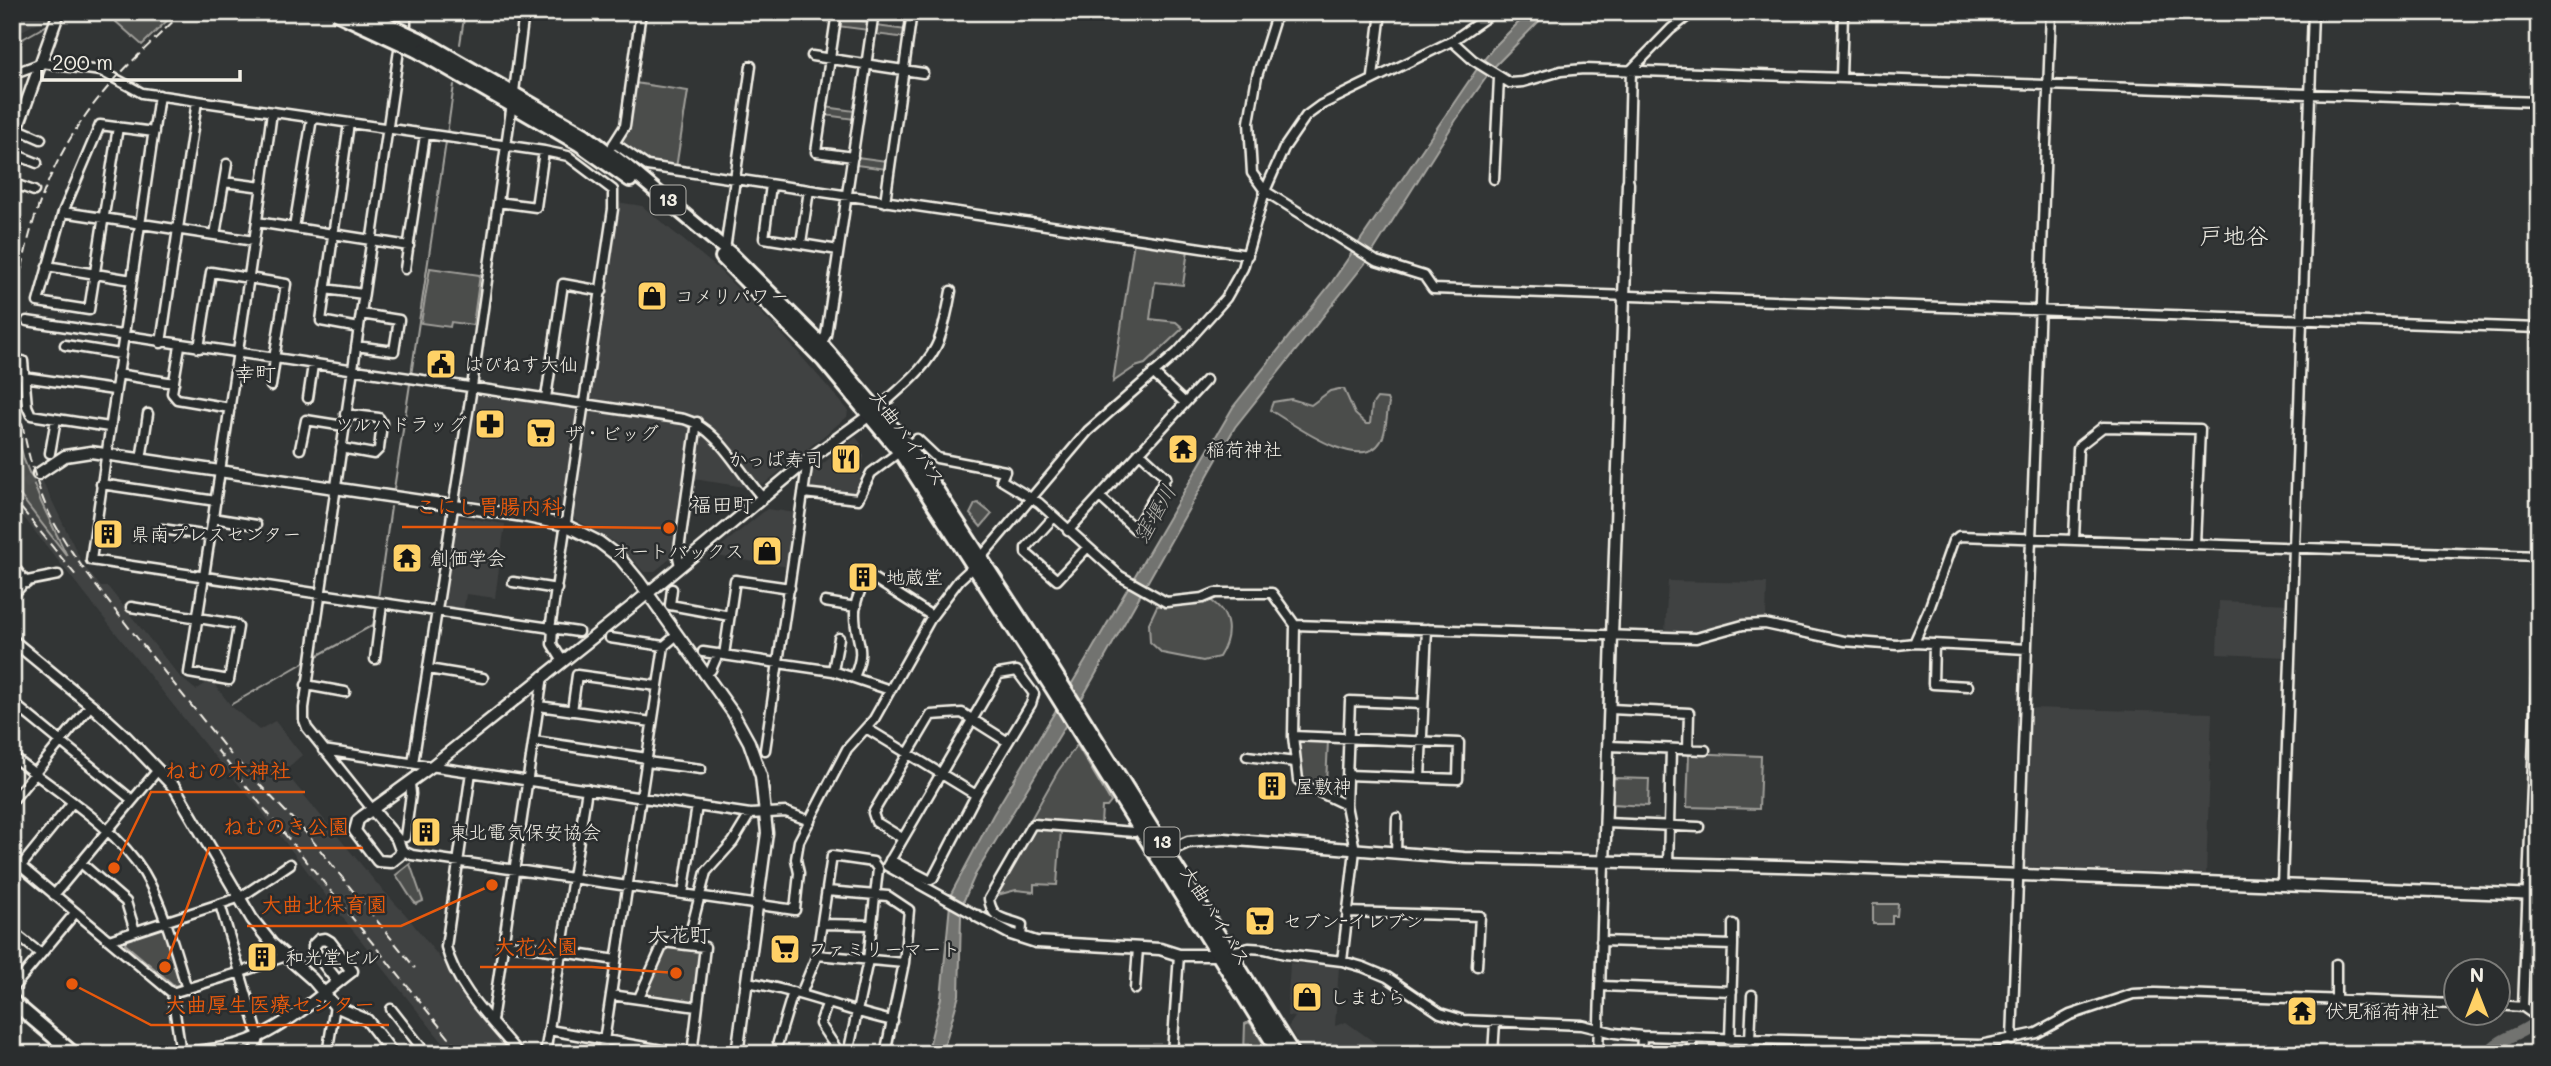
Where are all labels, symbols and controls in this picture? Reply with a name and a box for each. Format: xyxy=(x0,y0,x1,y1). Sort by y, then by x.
scale bar xyxy=(42,38,240,82)
text: 200 m xyxy=(52,48,113,75)
road number: 13 xyxy=(650,186,686,215)
district label: 戸地谷 xyxy=(2200,220,2269,250)
shop icon: コメリパワー xyxy=(635,279,669,313)
place label: コメリパワー xyxy=(675,283,789,308)
public building icon: はぴねす大仙 xyxy=(424,347,458,381)
place label: はぴねす大仙 xyxy=(464,351,578,376)
district label: 幸町 xyxy=(234,359,276,386)
street label: 大曲バイパス xyxy=(865,384,952,491)
pharmacy icon: ツルハドラッグ xyxy=(473,407,507,441)
place label: ツルハドラッグ xyxy=(335,411,467,436)
supermarket icon: ザ・ビッグ xyxy=(524,416,558,450)
place label: ザ・ビッグ xyxy=(564,420,659,445)
temple icon: 稲荷神社 xyxy=(1166,432,1200,466)
place label: 稲荷神社 xyxy=(1206,436,1282,461)
restaurant icon: かっぱ寿司 xyxy=(829,442,863,476)
place label: かっぱ寿司 xyxy=(728,446,823,471)
water label: 窪堰川 xyxy=(1126,479,1181,547)
callout: こにし胃腸内科 xyxy=(402,485,577,527)
district label: 福田町 xyxy=(691,490,754,517)
text: こにし胃腸内科 xyxy=(416,492,563,519)
building icon: 県南プレスセンター xyxy=(91,517,125,551)
place label: 県南プレスセンター xyxy=(131,521,301,546)
shop icon: オートバックス xyxy=(750,534,784,568)
place label: オートバックス xyxy=(611,538,744,563)
temple icon: 創価学会 xyxy=(390,541,424,575)
place label: 創価学会 xyxy=(430,545,506,570)
building icon: 地蔵堂 xyxy=(846,560,880,594)
place label: 地蔵堂 xyxy=(886,564,943,589)
callout: ねむの木神社 xyxy=(151,750,305,792)
text: ねむの木神社 xyxy=(165,756,291,783)
building icon: 屋敷神 xyxy=(1255,769,1289,803)
place label: 屋敷神 xyxy=(1295,773,1352,798)
callout: ねむのき公園 xyxy=(209,806,363,848)
text: ねむのき公園 xyxy=(223,812,349,839)
building icon: 東北電気保安協会 xyxy=(409,815,443,849)
place label: 東北電気保安協会 xyxy=(449,819,601,844)
road number: 13 xyxy=(1144,828,1180,856)
street label: 大曲バイパス xyxy=(1176,861,1257,971)
callout: 大曲北保育園 xyxy=(247,884,401,926)
text: 大曲北保育園 xyxy=(261,890,387,917)
supermarket icon: セブン-イレブン xyxy=(1243,904,1277,938)
place label: セブン-イレブン xyxy=(1283,908,1424,933)
district label: 大花町 xyxy=(648,920,711,947)
callout: 大花公園 xyxy=(480,925,592,967)
text: 大花公園 xyxy=(494,932,578,959)
supermarket icon: ファミリーマート xyxy=(768,932,802,966)
place label: ファミリーマート xyxy=(808,936,960,961)
building icon: 和光堂ビル xyxy=(245,940,279,974)
place label: 和光堂ビル xyxy=(285,944,380,969)
north arrow xyxy=(2442,958,2512,1028)
text: N xyxy=(2470,962,2484,987)
shop icon: しまむら xyxy=(1290,980,1324,1014)
callout: 大曲厚生医療センター xyxy=(151,983,389,1025)
place label: しまむら xyxy=(1330,984,1406,1009)
text: 大曲厚生医療センター xyxy=(165,990,375,1017)
temple icon: 伏見稲荷神社 xyxy=(2285,994,2319,1028)
place label: 伏見稲荷神社 xyxy=(2325,998,2439,1023)

